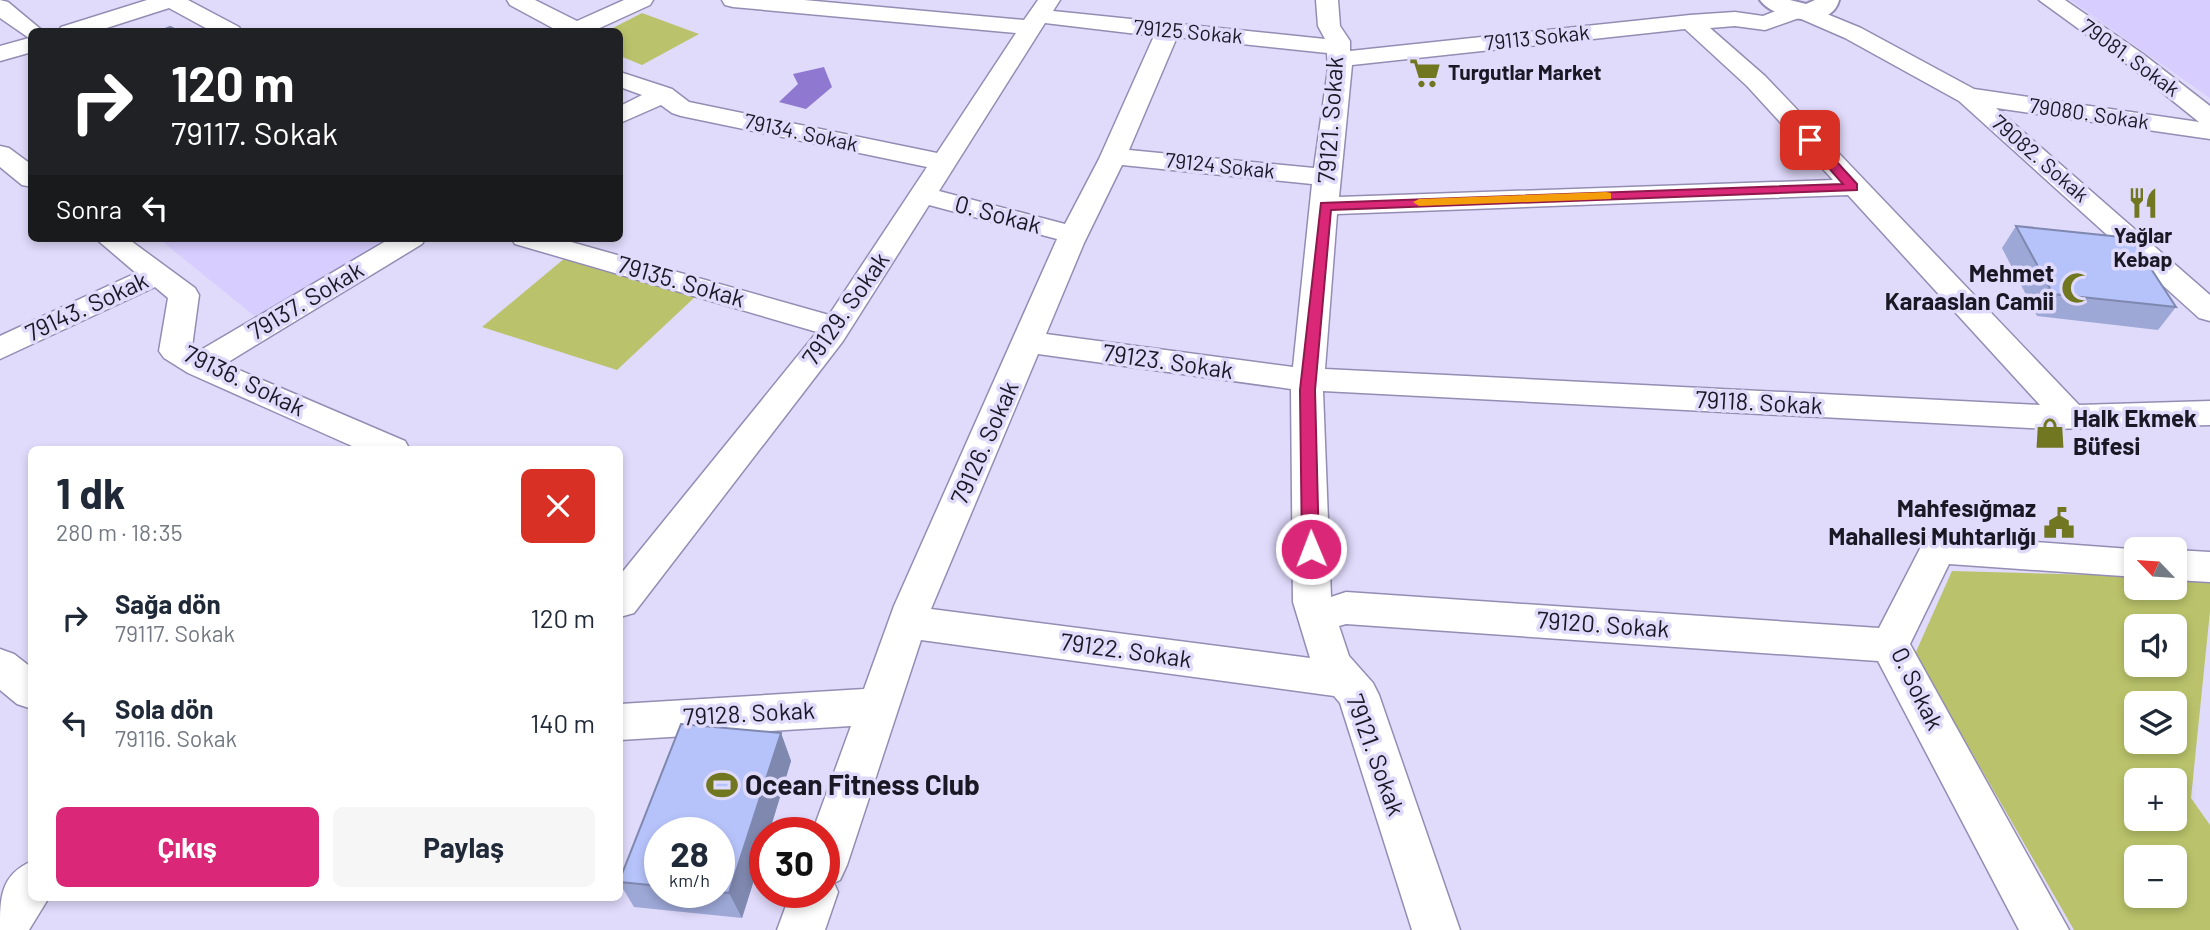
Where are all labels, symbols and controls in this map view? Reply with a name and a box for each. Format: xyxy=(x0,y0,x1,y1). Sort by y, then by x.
street label: 79125 Sokak xyxy=(1133,13,1244,48)
street label: 79081. Sokak xyxy=(2077,13,2185,101)
street label: 79113 Sokak xyxy=(1483,19,1591,54)
text: 120 m xyxy=(171,53,294,112)
street label: 79121. Sokak xyxy=(1311,55,1348,184)
icon: right xyxy=(56,56,147,147)
supermarket icon: Turgutlar Market xyxy=(1408,56,1442,90)
place label: Turgutlar Market xyxy=(1448,59,1601,84)
street label: 79080. Sokak xyxy=(2028,92,2151,133)
street label: 79134. Sokak xyxy=(742,107,860,156)
street label: 79082. Sokak xyxy=(1987,109,2095,207)
pin xyxy=(1780,110,1840,170)
text: 79117. Sokak xyxy=(171,113,338,151)
icon: arrive xyxy=(1791,121,1829,159)
street label: 79124 Sokak xyxy=(1164,146,1276,183)
restaurant icon: Yağlar Kebap xyxy=(2126,186,2160,220)
street label: 0. Sokak xyxy=(952,188,1045,239)
icon: left xyxy=(136,189,174,227)
text: Sonra xyxy=(56,193,122,224)
place label: Yağlar Kebap xyxy=(2114,222,2172,271)
street label: 79129. Sokak xyxy=(795,246,894,370)
street label: 79135. Sokak xyxy=(614,249,748,313)
street label: 79137. Sokak xyxy=(242,254,368,345)
place label: Mehmet Karaaslan Camii xyxy=(1885,258,2054,315)
street label: 79143. Sokak xyxy=(20,265,152,347)
mosque icon: Mehmet Karaaslan Camii xyxy=(2060,271,2094,305)
street label: 79123. Sokak xyxy=(1101,337,1235,384)
street label: 79136. Sokak xyxy=(179,338,310,421)
street label: 79126. Sokak xyxy=(944,376,1024,508)
street label: 79118. Sokak xyxy=(1695,384,1823,419)
place label: Halk Ekmek Büfesi xyxy=(2073,403,2197,460)
shop icon: Halk Ekmek Büfesi xyxy=(2033,416,2067,450)
text: 1 dk xyxy=(56,467,125,517)
button: close xyxy=(521,469,595,543)
place label: Mahfesığmaz Mahallesi Muhtarlığı xyxy=(1828,493,2036,550)
public building icon: Mahfesığmaz Mahallesi Muhtarlığı xyxy=(2042,506,2076,540)
position arrow xyxy=(1274,512,1348,586)
text: 280 m · 18:35 xyxy=(56,518,182,546)
north arrow xyxy=(2124,537,2188,600)
map controls xyxy=(2124,537,2187,908)
text: Sağa dön xyxy=(115,588,221,619)
icon: right xyxy=(56,599,94,637)
text: 120 m xyxy=(531,602,595,633)
street label: 79120. Sokak xyxy=(1536,604,1670,643)
button: sound xyxy=(2124,614,2187,677)
text: 79117. Sokak xyxy=(115,619,235,647)
street label: 79122. Sokak xyxy=(1059,626,1194,673)
street label: 0. Sokak xyxy=(1886,642,1951,734)
street label: 79121. Sokak xyxy=(1341,690,1412,819)
button: layers xyxy=(2124,691,2187,754)
text: Sola dön xyxy=(115,693,213,724)
street label: 79128. Sokak xyxy=(682,695,815,730)
icon: left xyxy=(56,704,94,742)
text: 140 m xyxy=(530,707,595,738)
text: 79116. Sokak xyxy=(115,724,237,752)
place label: Ocean Fitness Club xyxy=(745,767,980,801)
sports icon: Ocean Fitness Club xyxy=(705,768,739,802)
button: + xyxy=(2124,768,2187,831)
button: Çıkış xyxy=(56,807,319,887)
button: Paylaş xyxy=(333,807,595,887)
speed limit sign: 30 xyxy=(749,817,840,908)
text: 28 xyxy=(670,832,709,874)
button: − xyxy=(2124,845,2187,908)
text: km/h xyxy=(669,869,710,891)

